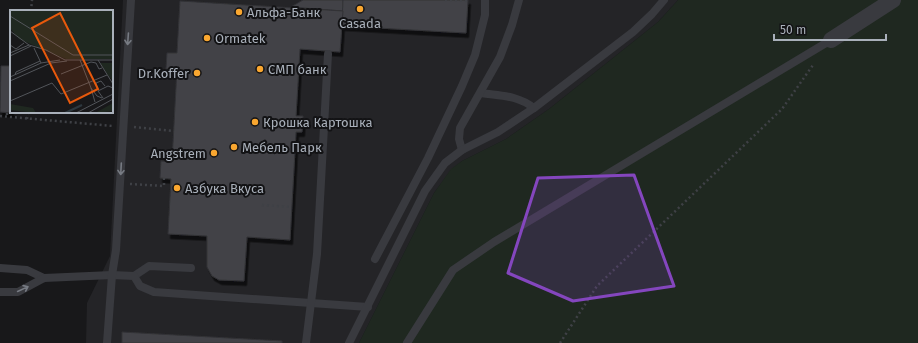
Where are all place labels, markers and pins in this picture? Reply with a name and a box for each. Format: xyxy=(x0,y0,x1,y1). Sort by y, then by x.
marker: Casada xyxy=(355,4,365,14)
place label: Альфа-Банк xyxy=(247,5,321,20)
marker: Альфа-Банк xyxy=(234,7,244,17)
place label: Casada xyxy=(339,16,381,31)
place label: Ormatek xyxy=(215,31,266,46)
marker: Ormatek xyxy=(202,33,212,43)
place label: СМП банк xyxy=(268,62,327,77)
marker: СМП банк xyxy=(255,64,265,74)
place label: Dr.Koffer xyxy=(138,66,189,81)
marker: Dr.Koffer xyxy=(192,68,202,78)
place label: Крошка Картошка xyxy=(263,115,373,130)
marker: Крошка Картошка xyxy=(250,117,260,127)
place label: Мебель Парк xyxy=(242,140,322,155)
marker: Мебель Парк xyxy=(229,142,239,152)
place label: Angstrem xyxy=(151,146,206,161)
marker: Angstrem xyxy=(209,148,219,158)
place label: Азбука Вкуса xyxy=(185,181,264,196)
marker: Азбука Вкуса xyxy=(172,183,182,193)

